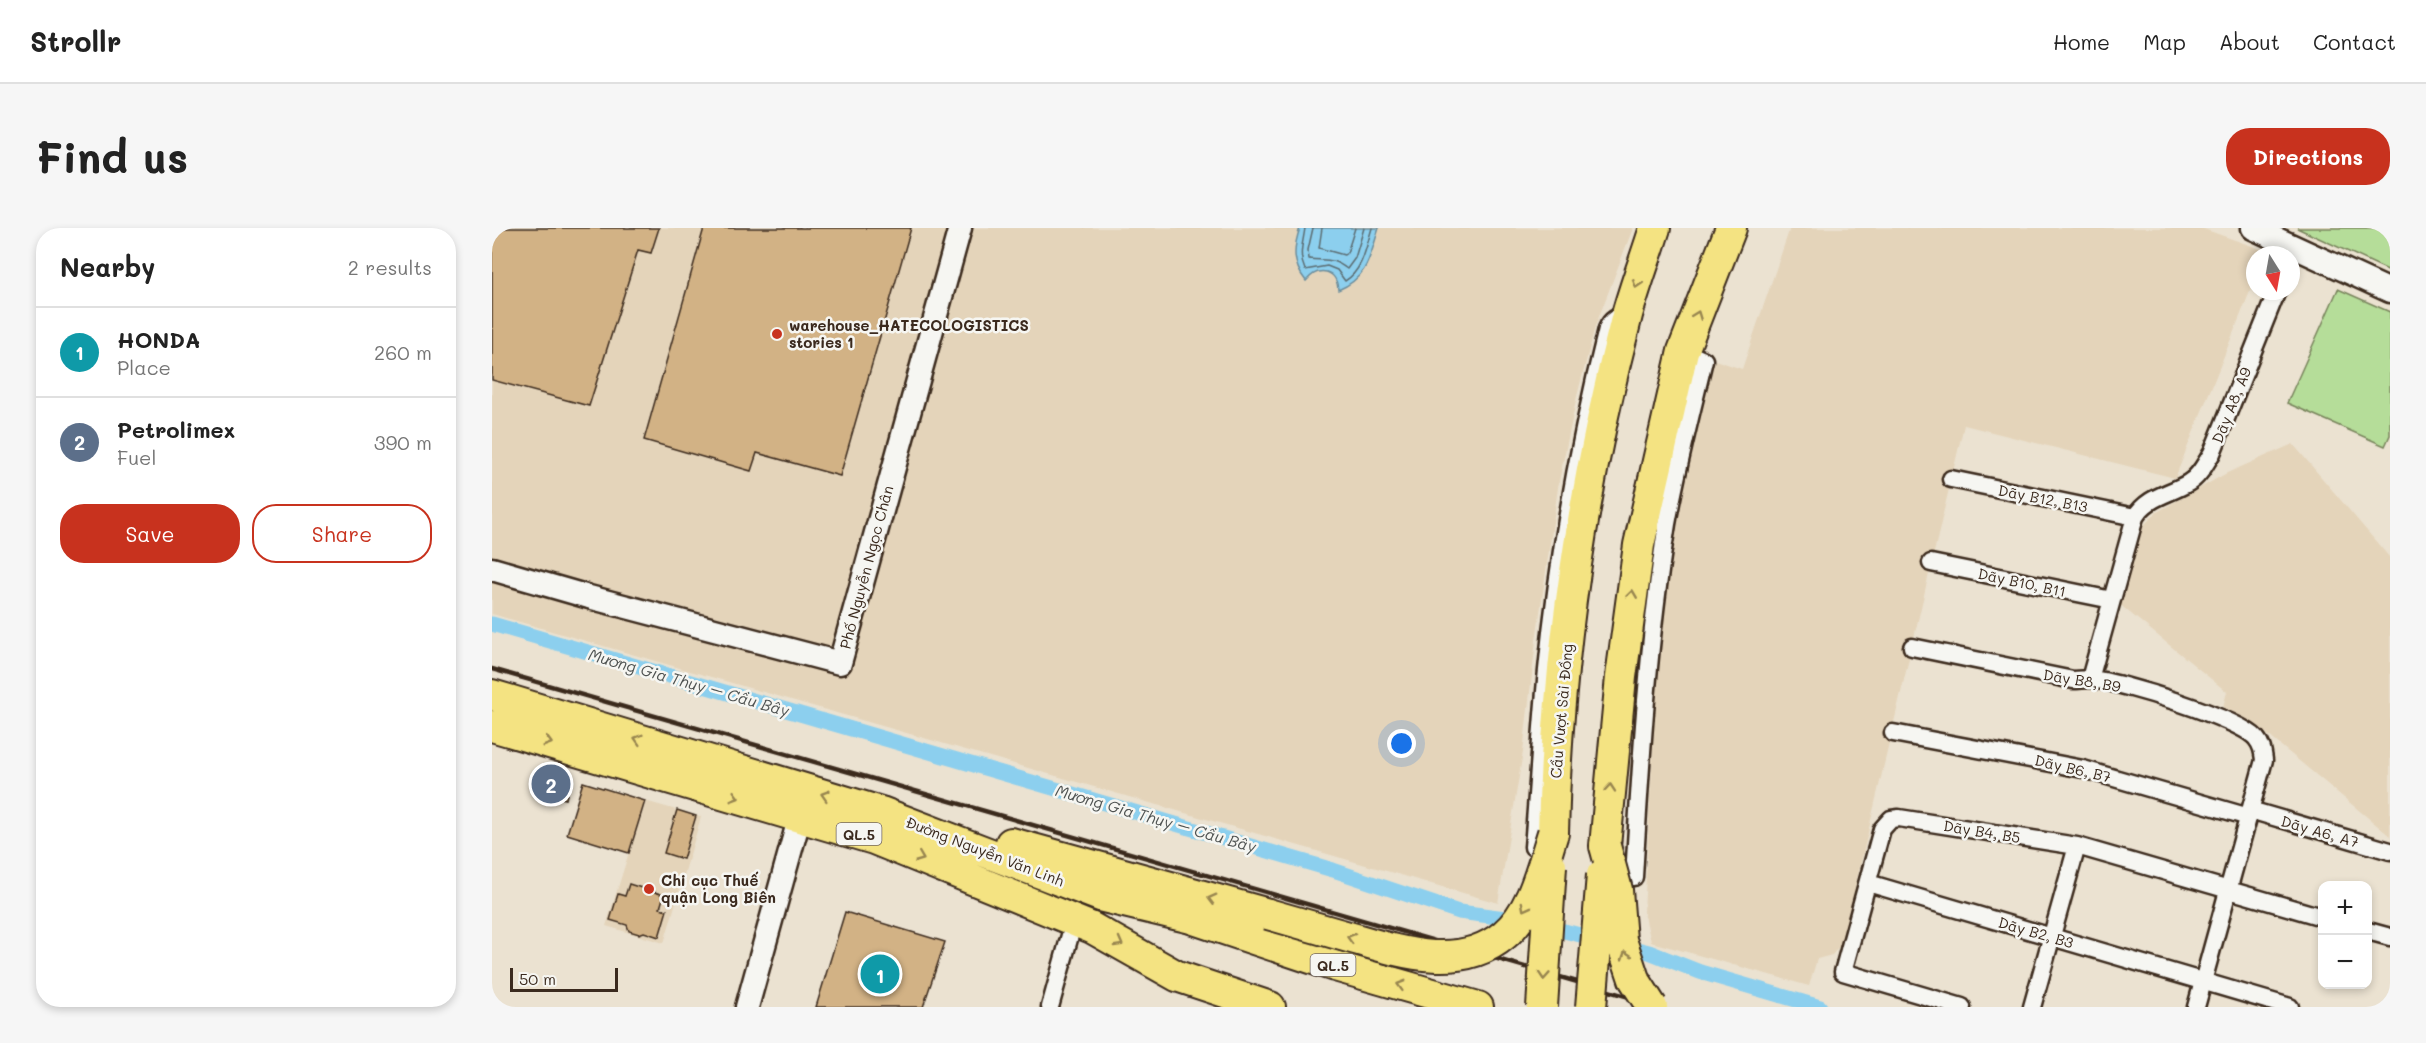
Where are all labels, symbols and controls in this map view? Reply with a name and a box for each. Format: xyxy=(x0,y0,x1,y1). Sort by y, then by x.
text: Strollr xyxy=(30,23,121,59)
text: Home xyxy=(2053,28,2110,55)
text: Map xyxy=(2143,28,2186,55)
text: About xyxy=(2219,28,2280,55)
text: Contact xyxy=(2313,28,2396,55)
button: Directions xyxy=(2226,128,2390,185)
text: Find us xyxy=(36,129,188,184)
north arrow xyxy=(2246,246,2300,300)
text: Nearby xyxy=(60,250,155,284)
text: 2 results xyxy=(348,254,432,280)
one-way arrow xyxy=(1632,278,1644,289)
one-way arrow xyxy=(1690,310,1702,321)
place label: warehouse_HATECOLOGISTICS stories 1 xyxy=(789,315,1029,352)
text: HONDA xyxy=(117,325,200,354)
marker: warehouse_HATECOLOGISTICS stories 1 xyxy=(770,327,784,341)
text: 1 xyxy=(75,339,84,365)
text: 260 m xyxy=(374,339,432,365)
text: Place xyxy=(117,354,171,380)
street label: Dãy A8, A9 xyxy=(2207,364,2255,446)
text: Petrolimex xyxy=(117,415,235,444)
text: 2 xyxy=(74,429,85,455)
text: 390 m xyxy=(374,429,432,455)
text: Fuel xyxy=(117,444,157,470)
street label: Dãy B12, B13 xyxy=(1997,480,2090,517)
street label: Phố Nguyễn Ngọc Chân xyxy=(835,483,897,651)
button: Save xyxy=(60,504,240,563)
button: Share xyxy=(252,504,432,563)
street label: Dãy B10, B11 xyxy=(1976,563,2068,601)
one-way arrow xyxy=(1626,590,1638,599)
water label: Mương Gia Thụy – Cầu Bây xyxy=(586,643,792,721)
street label: Cầu Vượt Sài Đồng xyxy=(1545,643,1577,779)
street label: Dãy B8, B9 xyxy=(2042,664,2122,696)
your location xyxy=(1387,729,1416,758)
one-way arrow xyxy=(633,734,644,746)
one-way arrow xyxy=(542,735,553,747)
street label: Dãy B6, B7 xyxy=(2033,750,2113,786)
pin: 2 xyxy=(532,762,570,806)
water label: Mương Gia Thụy – Cầu Bây xyxy=(1053,779,1259,857)
one-way arrow xyxy=(1603,783,1616,792)
one-way arrow xyxy=(729,790,740,802)
one-way arrow xyxy=(820,790,831,802)
street label: Dãy A6, A7 xyxy=(2279,810,2361,852)
street label: Đường Nguyễn Văn Linh xyxy=(903,812,1067,890)
street label: Dãy B4, B5 xyxy=(1942,815,2022,847)
road number: QL.5 xyxy=(836,823,881,845)
one-way arrow xyxy=(914,851,925,863)
place label: Chi cục Thuế quận Long Biên xyxy=(661,870,776,907)
map controls xyxy=(2318,881,2372,989)
button: + xyxy=(2318,881,2372,935)
marker: Chi cục Thuế quận Long Biên xyxy=(642,882,656,896)
one-way arrow xyxy=(1207,894,1218,906)
one-way arrow xyxy=(1521,901,1532,911)
street label: Dãy B2, B3 xyxy=(1996,912,2076,952)
one-way arrow xyxy=(1346,933,1357,945)
button: − xyxy=(2318,935,2372,989)
one-way arrow xyxy=(1112,936,1123,947)
one-way arrow xyxy=(1621,950,1633,961)
pin: 1 xyxy=(860,952,900,996)
road number: QL.5 xyxy=(1310,954,1356,976)
scale bar xyxy=(510,965,618,992)
text: 50 m xyxy=(519,968,556,989)
one-way arrow xyxy=(1538,971,1551,980)
one-way arrow xyxy=(1396,980,1407,992)

